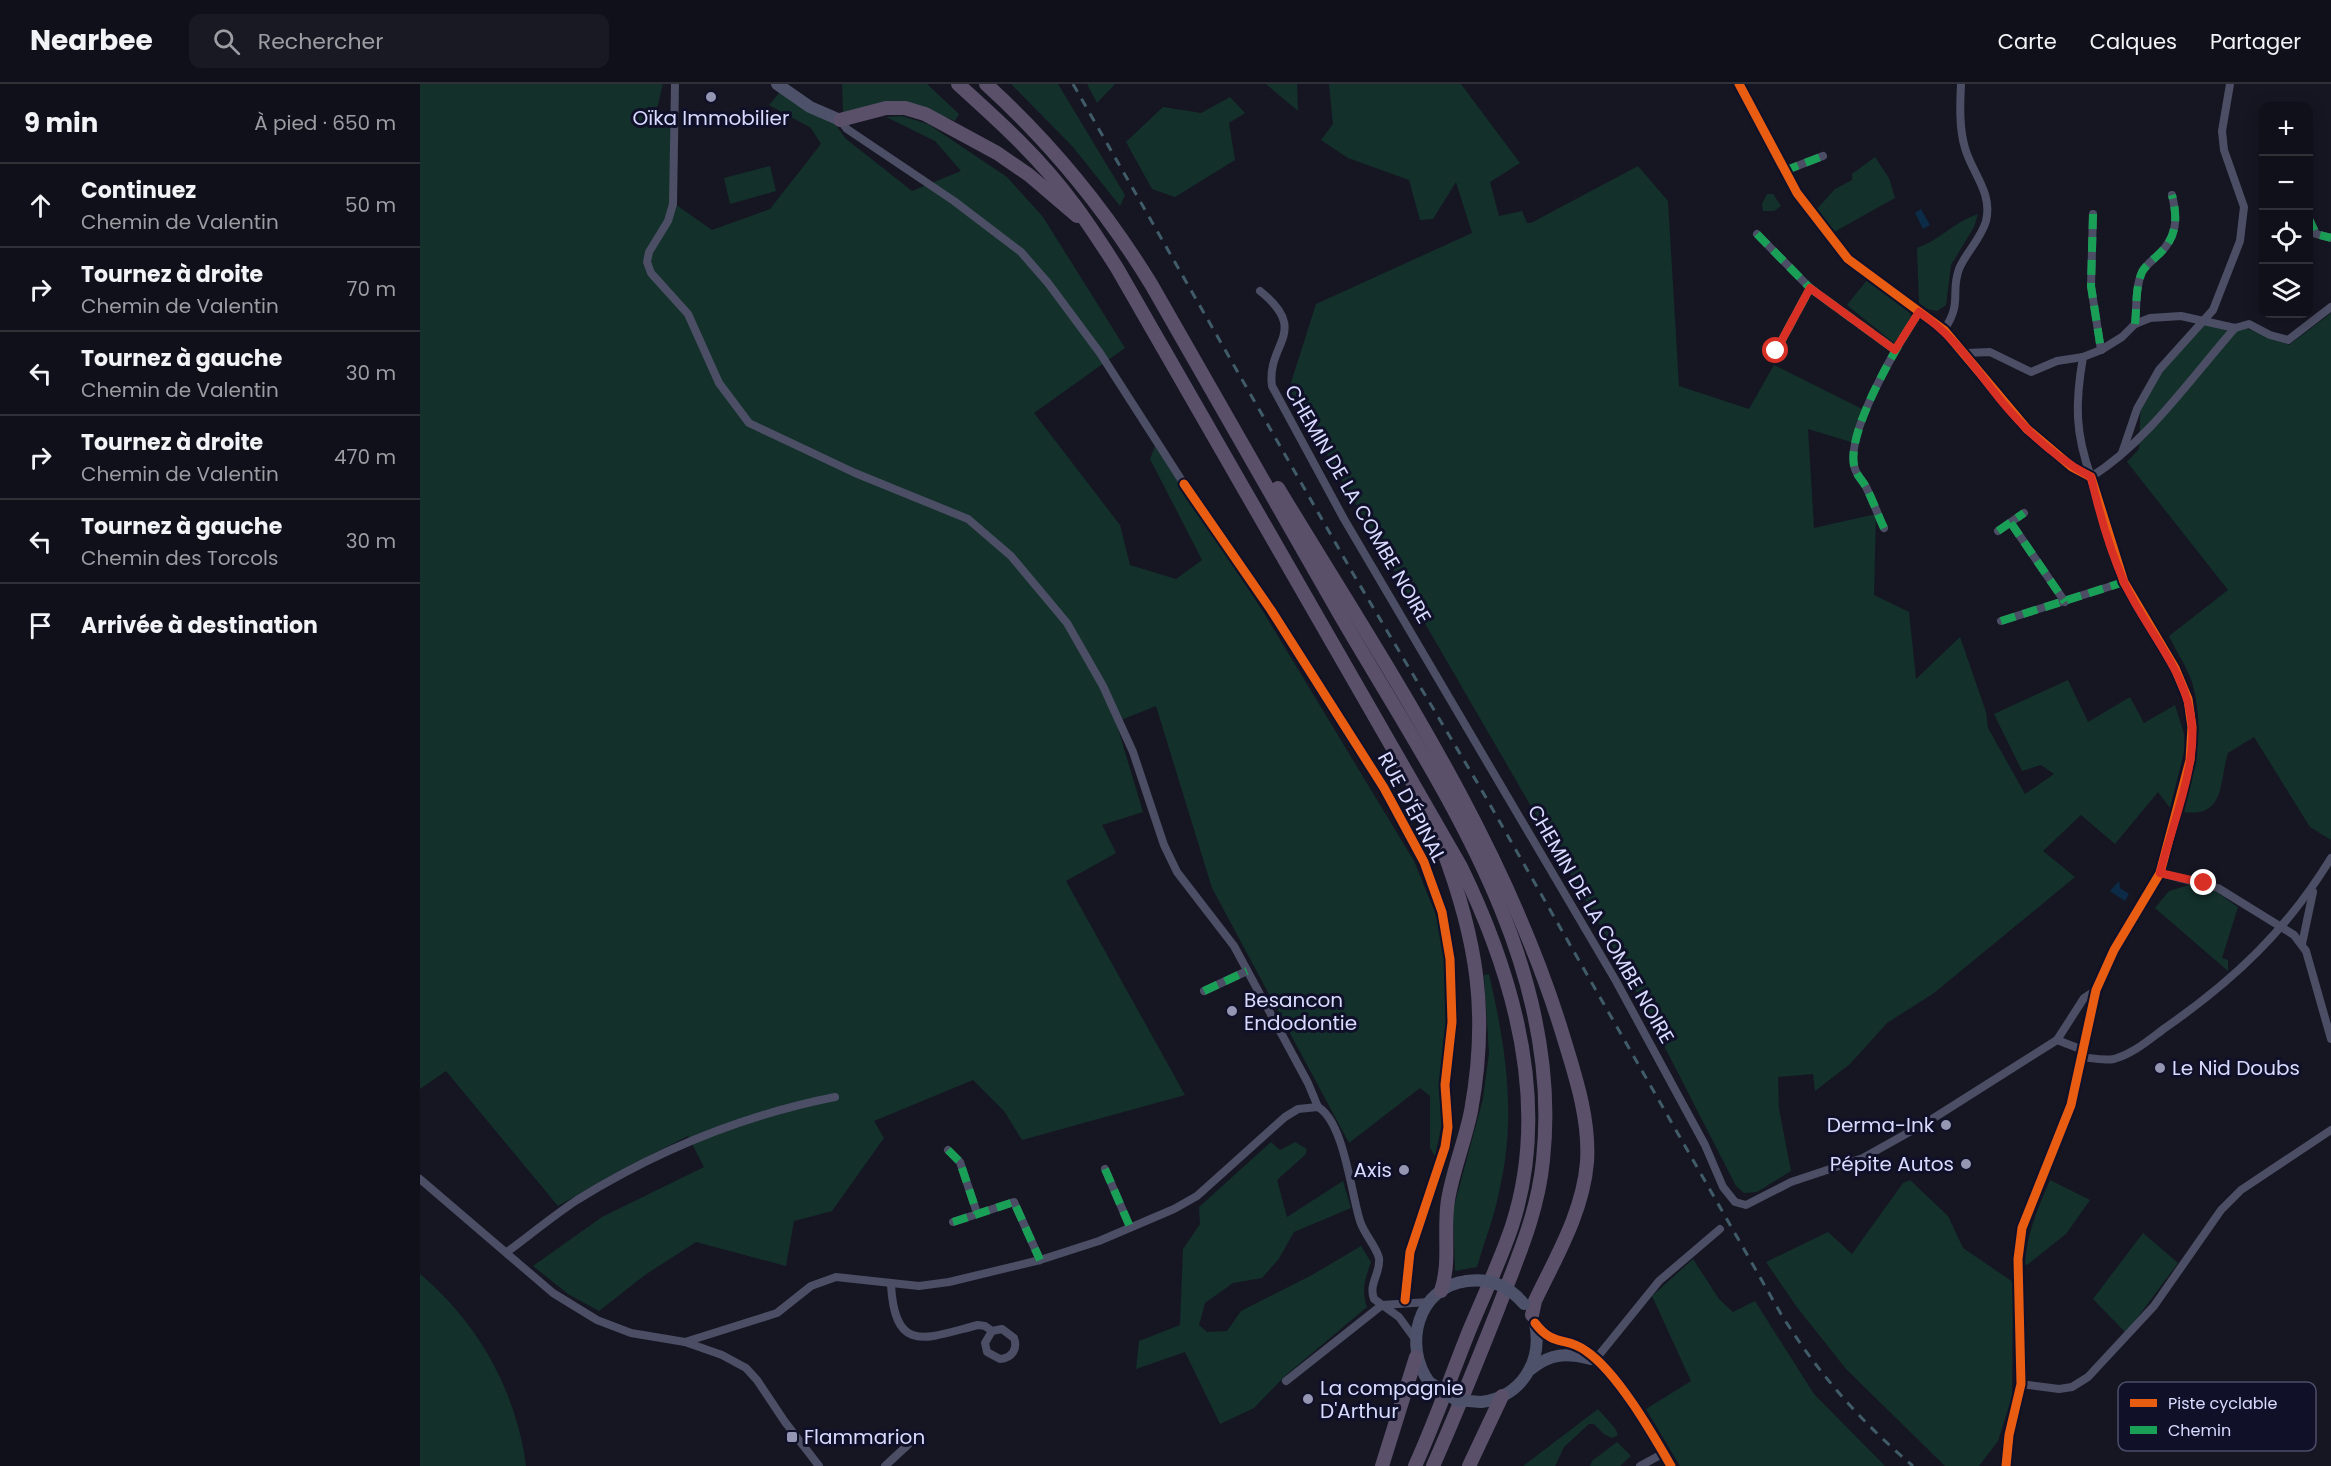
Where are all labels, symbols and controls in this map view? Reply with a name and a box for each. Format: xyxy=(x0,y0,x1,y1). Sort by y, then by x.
search box xyxy=(189,14,609,68)
text: Nearbee xyxy=(30,21,153,60)
icon: search xyxy=(210,25,243,58)
text: Rechercher xyxy=(258,26,383,57)
text: Carte xyxy=(1998,27,2057,56)
text: Calques xyxy=(2090,27,2177,56)
text: Partager xyxy=(2210,27,2301,56)
marker: Oïka Immobilier xyxy=(704,90,718,104)
map controls xyxy=(2259,102,2313,318)
button: + xyxy=(2259,102,2313,156)
place label: Oïka Immobilier xyxy=(633,104,789,132)
text: 9 min xyxy=(24,105,98,141)
text: À pied · 650 m xyxy=(254,109,396,137)
button: − xyxy=(2259,156,2313,210)
text: Continuez xyxy=(81,175,196,206)
icon: ahead xyxy=(24,189,57,222)
text: 50 m xyxy=(345,191,396,219)
text: Chemin de Valentin xyxy=(81,208,279,236)
button: locate xyxy=(2259,210,2313,264)
text: Tournez à droite xyxy=(81,259,263,290)
button: layers xyxy=(2259,264,2313,318)
icon: right xyxy=(24,273,57,306)
text: 70 m xyxy=(347,275,396,303)
text: Chemin de Valentin xyxy=(81,292,279,320)
route start xyxy=(1762,337,1788,363)
text: Tournez à gauche xyxy=(81,343,282,374)
icon: left xyxy=(24,357,57,390)
text: 30 m xyxy=(346,359,396,387)
text: Chemin de Valentin xyxy=(81,376,279,404)
street label: CHEMIN DE LA COMBE NOIRE xyxy=(1278,379,1438,629)
text: Tournez à droite xyxy=(81,427,263,458)
icon: right xyxy=(24,441,57,474)
text: 470 m xyxy=(334,443,396,471)
text: Chemin de Valentin xyxy=(81,460,279,488)
text: Tournez à gauche xyxy=(81,511,282,542)
icon: left xyxy=(24,525,57,558)
text: 30 m xyxy=(346,527,396,555)
text: Chemin des Torcols xyxy=(81,544,278,572)
icon: arrive xyxy=(24,609,57,642)
text: Arrivée à destination xyxy=(81,610,318,641)
street label: RUE D'ÉPINAL xyxy=(1371,747,1453,868)
street label: CHEMIN DE LA COMBE NOIRE xyxy=(1521,799,1681,1049)
route end xyxy=(2190,869,2216,895)
place label: Besancon Endodontie xyxy=(1244,986,1357,1037)
marker: Besancon Endodontie xyxy=(1225,1004,1239,1018)
place label: Le Nid Doubs xyxy=(2172,1054,2300,1082)
marker: Le Nid Doubs xyxy=(2153,1061,2167,1075)
place label: Derma-Ink xyxy=(1827,1111,1935,1139)
marker: Derma-Ink xyxy=(1939,1118,1953,1132)
place label: Pépite Autos xyxy=(1830,1150,1954,1178)
place label: Axis xyxy=(1354,1156,1392,1184)
marker: Pépite Autos xyxy=(1959,1157,1973,1171)
marker: Axis xyxy=(1397,1163,1411,1177)
place label: La compagnie D'Arthur xyxy=(1320,1374,1464,1425)
legend xyxy=(2118,1382,2316,1451)
marker: La compagnie D'Arthur xyxy=(1301,1392,1315,1406)
text: Piste cyclable xyxy=(2168,1392,2278,1415)
text: Chemin xyxy=(2168,1419,2231,1442)
place label: Flammarion xyxy=(804,1423,925,1451)
marker: Flammarion xyxy=(785,1430,799,1444)

